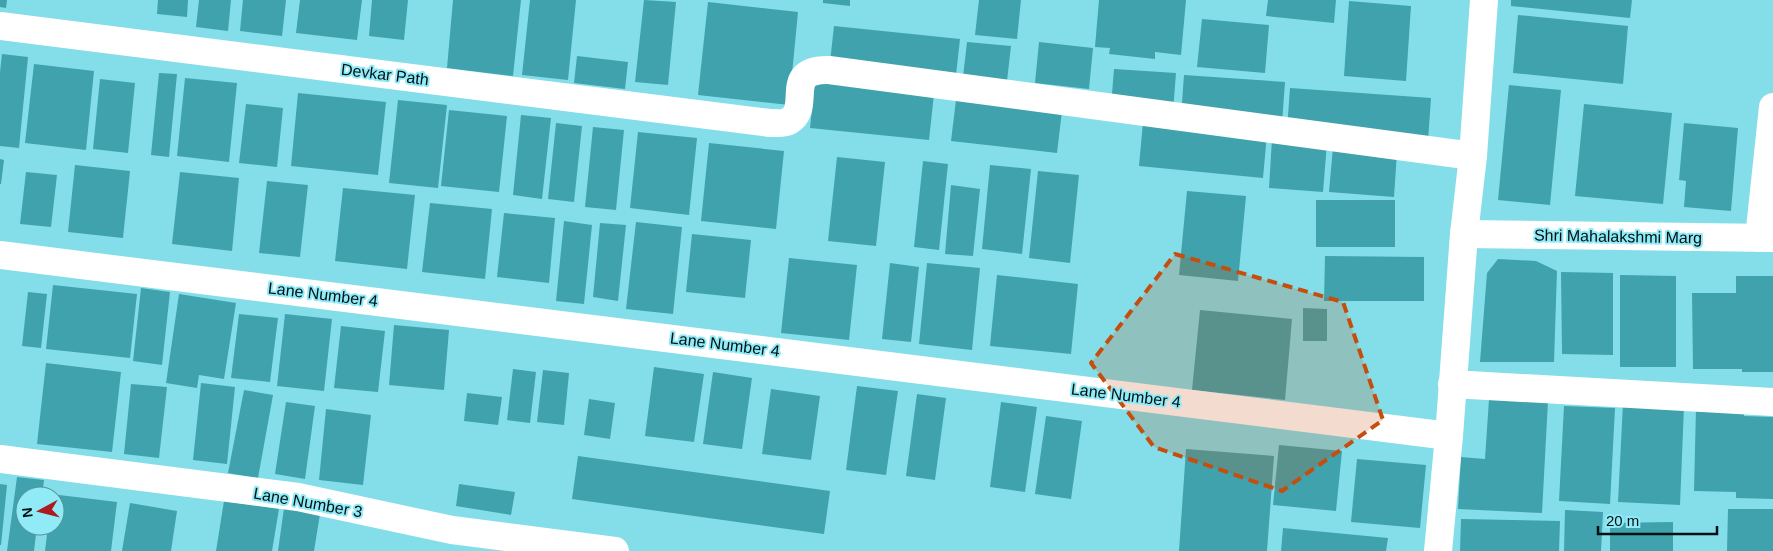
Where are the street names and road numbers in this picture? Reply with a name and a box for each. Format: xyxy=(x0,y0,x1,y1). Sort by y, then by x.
street label: Devkar Path xyxy=(340,61,430,88)
street label: Shri Mahalakshmi Marg xyxy=(1534,227,1702,246)
street label: Lane Number 4 xyxy=(267,279,379,310)
street label: Lane Number 4 xyxy=(669,329,781,360)
street label: Lane Number 4 xyxy=(1070,380,1182,411)
street label: Lane Number 3 xyxy=(252,485,364,520)

